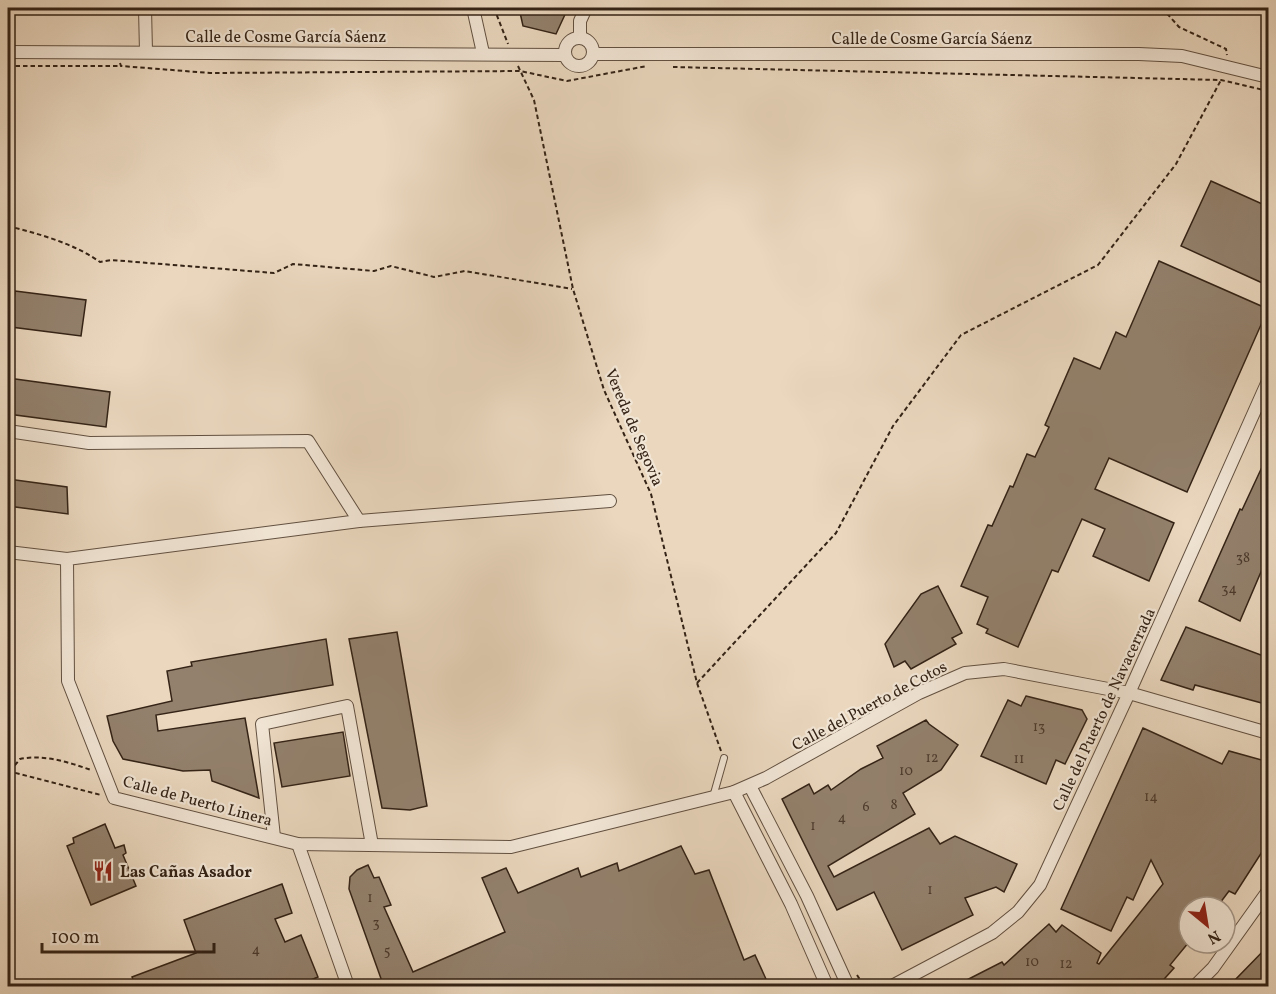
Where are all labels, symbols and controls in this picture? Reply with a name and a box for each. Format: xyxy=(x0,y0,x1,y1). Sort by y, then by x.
street label: Calle de Cosme García Sáenz xyxy=(186,27,386,49)
street label: Calle de Cosme García Sáenz xyxy=(832,29,1032,51)
street label: Vereda de Segovia xyxy=(599,366,668,490)
house number: 38 xyxy=(1236,549,1250,568)
house number: 34 xyxy=(1221,580,1237,599)
street label: Calle del Puerto de Navacerrada xyxy=(1048,605,1162,815)
street label: Calle del Puerto de Cotos xyxy=(789,656,951,757)
house number: 13 xyxy=(1033,718,1045,737)
house number: 12 xyxy=(926,749,938,768)
house number: 11 xyxy=(1014,750,1024,769)
house number: 10 xyxy=(899,762,913,781)
street label: Calle de Puerto Linera xyxy=(120,771,275,832)
house number: 14 xyxy=(1144,788,1158,807)
house number: 8 xyxy=(890,796,898,815)
house number: 6 xyxy=(862,798,870,817)
house number: 4 xyxy=(838,809,846,828)
house number: 1 xyxy=(810,817,816,836)
restaurant icon: Las Cañas Asador xyxy=(91,859,115,883)
place label: Las Cañas Asador xyxy=(120,862,252,884)
house number: 1 xyxy=(927,881,933,900)
house number: 1 xyxy=(367,889,373,908)
north arrow xyxy=(1177,895,1237,955)
house number: 3 xyxy=(372,914,380,933)
scale bar xyxy=(42,916,214,954)
text: N xyxy=(1203,924,1224,949)
text: 100 m xyxy=(51,926,100,951)
house number: 4 xyxy=(252,941,260,960)
house number: 5 xyxy=(384,942,390,961)
house number: 10 xyxy=(1025,953,1039,972)
house number: 12 xyxy=(1060,955,1072,974)

